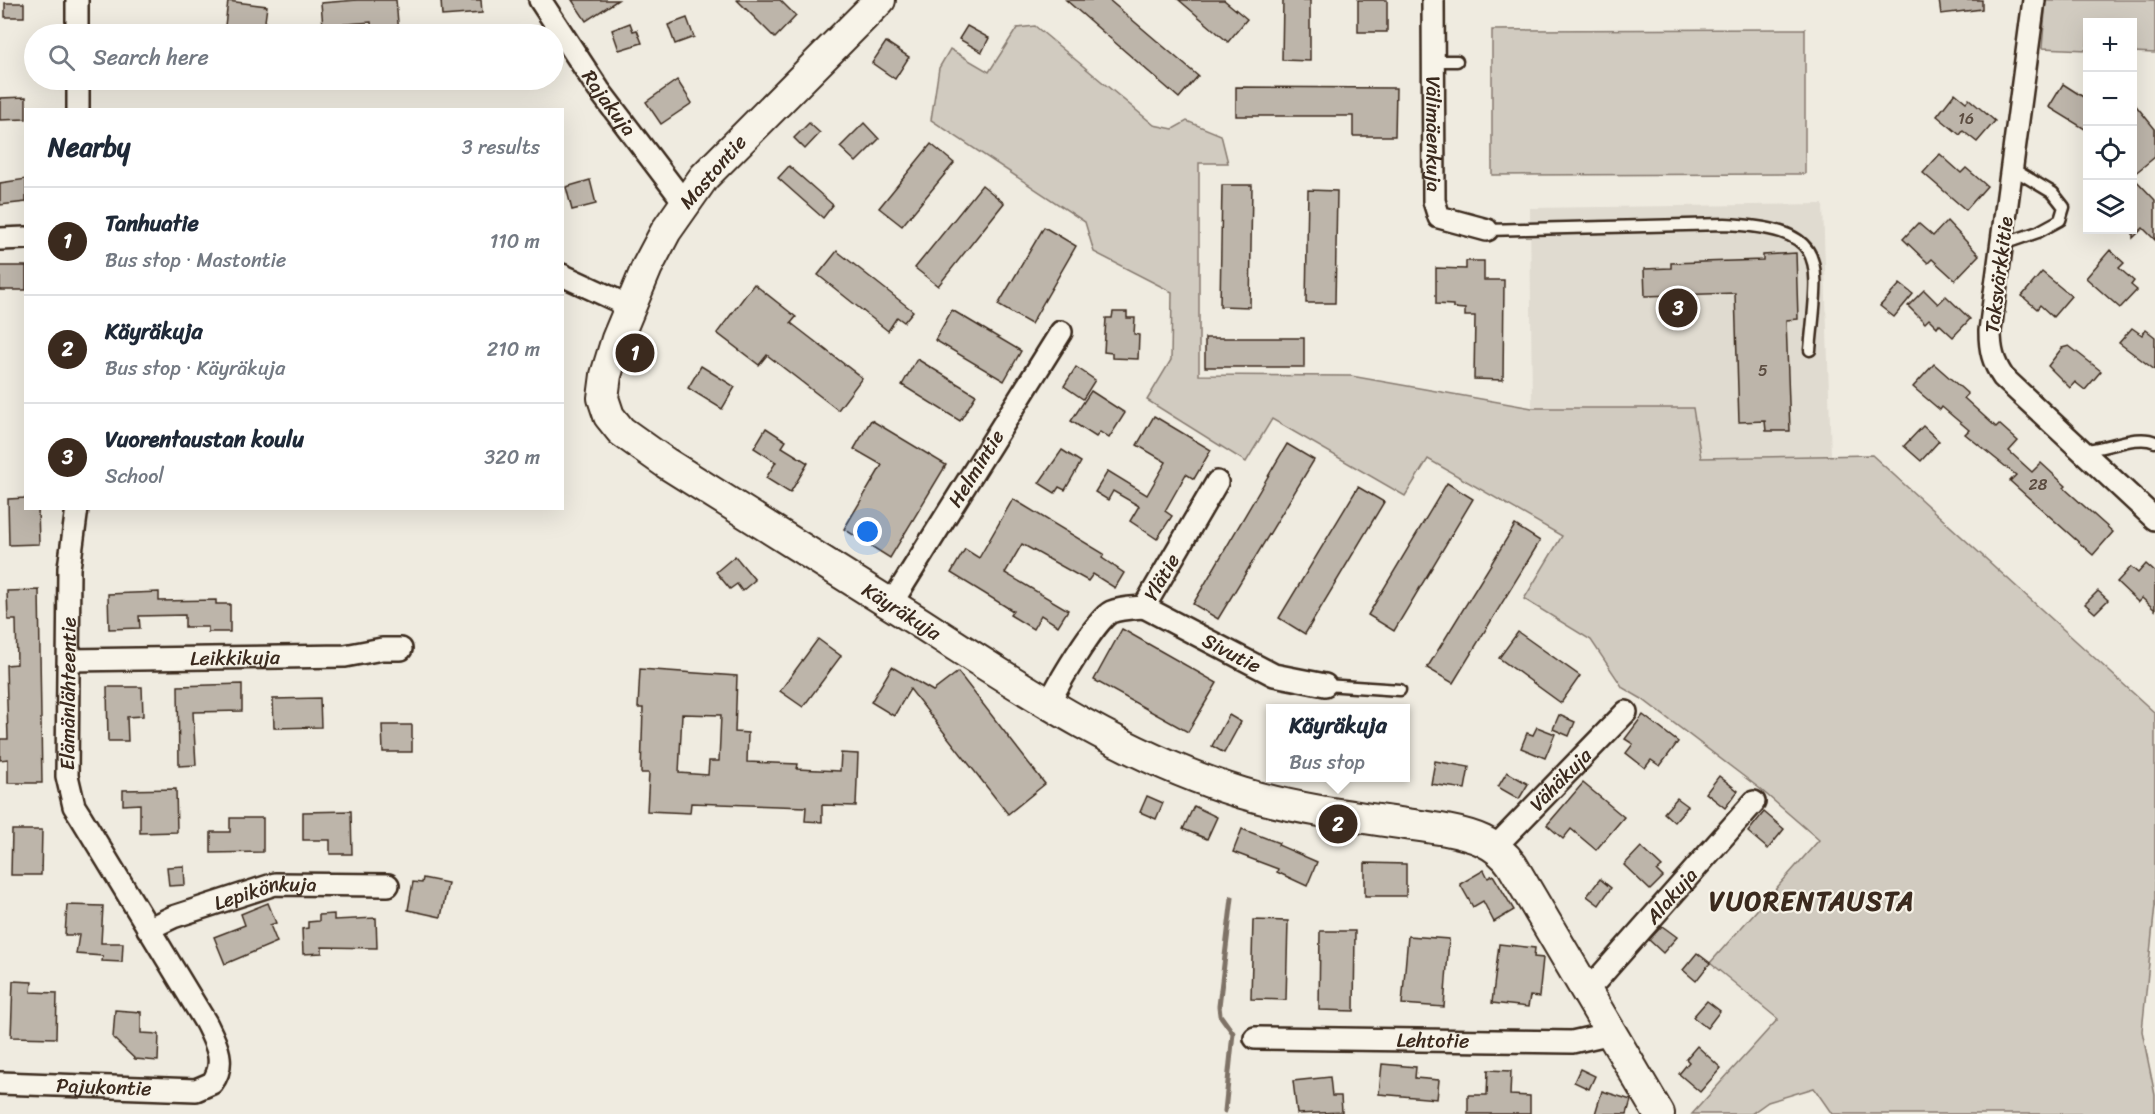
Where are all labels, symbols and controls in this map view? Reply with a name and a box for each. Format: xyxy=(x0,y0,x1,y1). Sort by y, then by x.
map controls xyxy=(2083,18,2137,234)
button: + xyxy=(2083,18,2137,72)
search box xyxy=(24,24,564,90)
text: Search here xyxy=(93,38,209,77)
icon: search xyxy=(45,41,78,74)
street label: Rajakuja xyxy=(573,62,646,144)
button: − xyxy=(2083,72,2137,126)
street label: Välimäenkuja xyxy=(1416,76,1451,192)
house number: 16 xyxy=(1958,104,1974,133)
text: Nearby xyxy=(48,124,130,170)
button: locate xyxy=(2083,126,2137,180)
street label: Mastontie xyxy=(670,127,756,217)
text: 3 results xyxy=(462,130,540,165)
button: layers xyxy=(2083,180,2137,234)
text: Tanhuatie xyxy=(105,204,199,243)
street label: Taksvärkkitie xyxy=(1974,214,2024,335)
text: 1 xyxy=(63,224,72,259)
text: 110 m xyxy=(490,224,540,259)
text: Bus stop · Mastontie xyxy=(105,243,286,278)
pin: 3 xyxy=(1658,286,1698,330)
text: Käyräkuja xyxy=(105,312,203,351)
pin: 1 xyxy=(616,330,654,376)
text: 2 xyxy=(62,332,73,367)
text: 210 m xyxy=(487,332,540,367)
text: Bus stop · Käyräkuja xyxy=(105,351,285,386)
house number: 5 xyxy=(1758,356,1768,385)
text: Vuorentaustan koulu xyxy=(105,420,304,459)
street label: Helmintie xyxy=(938,422,1014,514)
text: 3 xyxy=(62,440,73,475)
text: 320 m xyxy=(484,440,540,475)
text: School xyxy=(105,459,164,494)
house number: 28 xyxy=(2029,470,2048,499)
your location xyxy=(853,517,882,546)
street label: Ylätie xyxy=(1134,546,1189,607)
street label: Käyräkuja xyxy=(855,573,949,650)
street label: Elämänlähteentie xyxy=(50,617,86,770)
street label: Sivutie xyxy=(1196,623,1268,683)
street label: Leikkikuja xyxy=(190,639,281,676)
popup xyxy=(1266,704,1410,782)
text: Käyräkuja xyxy=(1289,706,1387,745)
street label: Vähäkuja xyxy=(1521,739,1601,820)
text: Bus stop xyxy=(1289,745,1365,780)
pin: 2 xyxy=(1318,802,1358,846)
street label: Alakuja xyxy=(1636,859,1706,933)
street label: Lepikönkuja xyxy=(209,866,317,920)
district label: VUORENTAUSTA xyxy=(1709,878,1915,924)
street label: Lehtotie xyxy=(1396,1022,1470,1058)
street label: Pajukontie xyxy=(56,1068,152,1106)

